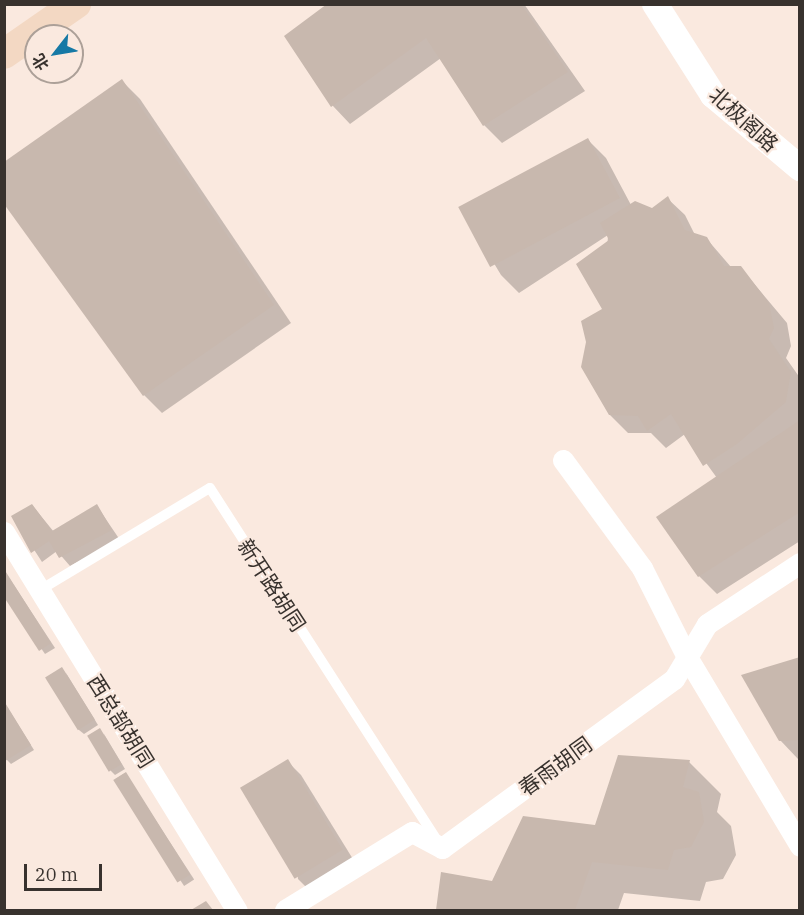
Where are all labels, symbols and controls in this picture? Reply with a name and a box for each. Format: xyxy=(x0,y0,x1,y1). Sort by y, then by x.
north arrow xyxy=(24,24,84,84)
text: 北 xyxy=(28,50,53,74)
street label: 北极阁路 xyxy=(704,82,784,156)
street label: 新开路胡同 xyxy=(233,534,311,636)
street label: 西总部胡同 xyxy=(82,670,160,772)
street label: 春雨胡同 xyxy=(514,731,596,801)
scale bar xyxy=(27,852,105,890)
text: 20 m xyxy=(35,863,78,886)

